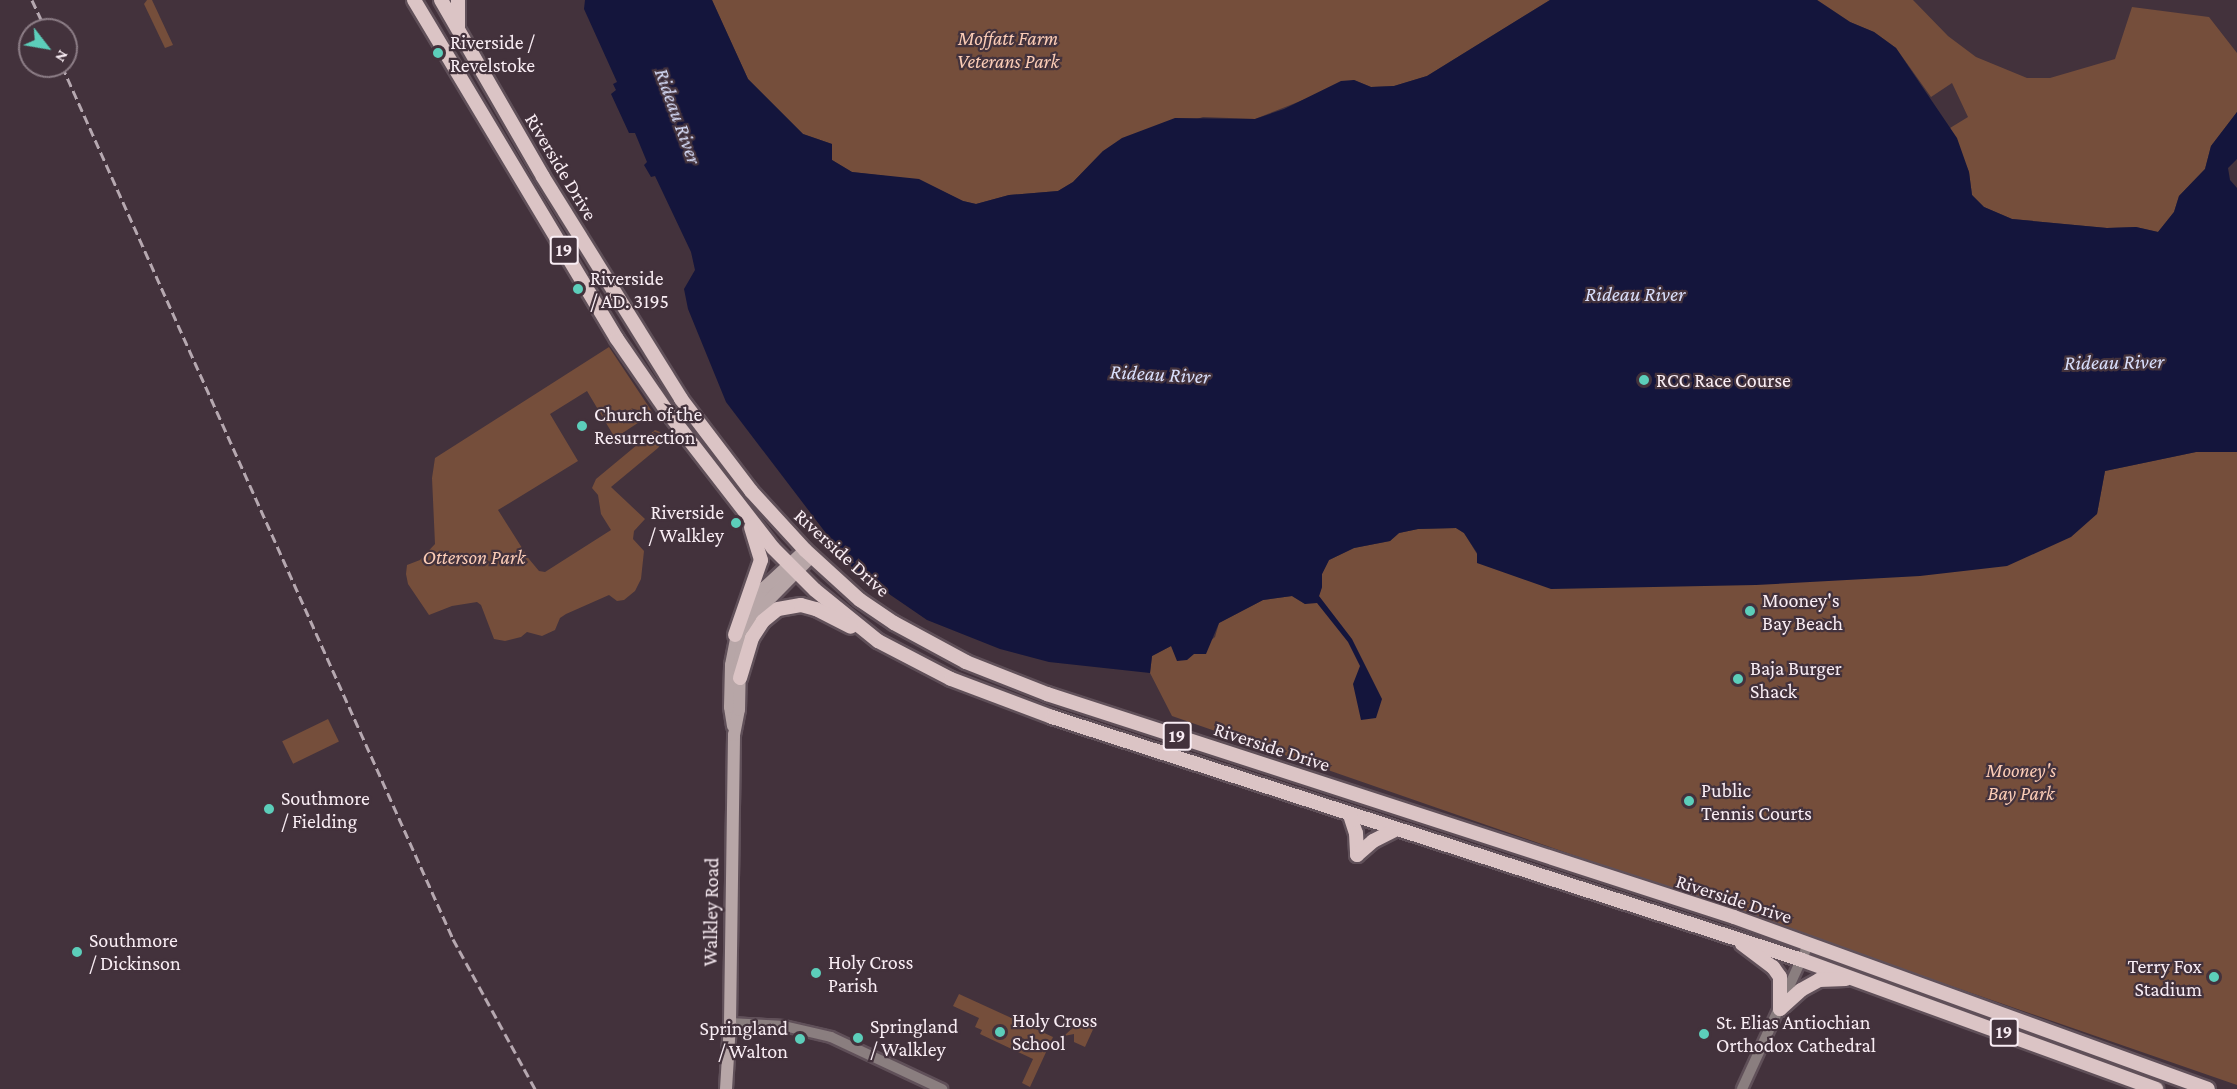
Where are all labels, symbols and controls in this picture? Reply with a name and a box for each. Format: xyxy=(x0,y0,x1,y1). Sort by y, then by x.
north arrow xyxy=(18,18,78,78)
park label: Moffatt Farm Veterans Park xyxy=(957,27,1059,74)
place label: Riverside / Revelstoke xyxy=(450,30,535,77)
marker: Riverside / Revelstoke xyxy=(431,46,445,60)
text: N xyxy=(52,47,72,66)
water label: Rideau River xyxy=(649,64,707,168)
street label: Riverside Drive xyxy=(520,109,602,225)
road number: 19 xyxy=(549,235,579,265)
place label: Riverside / AD. 3195 xyxy=(590,266,669,313)
water label: Rideau River xyxy=(1585,281,1685,307)
marker: Riverside / AD. 3195 xyxy=(571,282,585,296)
water label: Rideau River xyxy=(2064,349,2164,375)
water label: Rideau River xyxy=(1109,359,1211,389)
place label: RCC Race Course xyxy=(1656,368,1791,392)
marker: RCC Race Course xyxy=(1637,373,1651,387)
place label: Church of the Resurrection xyxy=(594,402,702,449)
marker: Church of the Resurrection xyxy=(575,419,589,433)
place label: Riverside / Walkley xyxy=(648,500,724,547)
street label: Riverside Drive xyxy=(789,504,895,602)
marker: Riverside / Walkley xyxy=(729,516,743,530)
park label: Otterson Park xyxy=(423,545,525,569)
place label: Mooney's Bay Beach xyxy=(1762,588,1843,635)
marker: Mooney's Bay Beach xyxy=(1743,604,1757,618)
place label: Baja Burger Shack xyxy=(1750,656,1842,703)
marker: Baja Burger Shack xyxy=(1731,672,1745,686)
street label: Riverside Drive xyxy=(1211,717,1333,777)
road number: 19 xyxy=(1162,721,1192,751)
park label: Mooney's Bay Park xyxy=(1986,758,2056,805)
place label: Public Tennis Courts xyxy=(1701,778,1812,825)
place label: Southmore / Fielding xyxy=(281,786,370,833)
marker: Public Tennis Courts xyxy=(1682,794,1696,808)
marker: Southmore / Fielding xyxy=(262,802,276,816)
street label: Walkley Road xyxy=(698,857,724,967)
street label: Riverside Drive xyxy=(1673,869,1795,929)
place label: Southmore / Dickinson xyxy=(89,928,181,975)
marker: Southmore / Dickinson xyxy=(70,945,84,959)
place label: Holy Cross Parish xyxy=(828,950,913,997)
place label: Terry Fox Stadium xyxy=(2127,954,2202,1001)
marker: Holy Cross Parish xyxy=(809,966,823,980)
marker: Terry Fox Stadium xyxy=(2207,970,2221,984)
place label: Holy Cross School xyxy=(1012,1008,1097,1055)
place label: St. Elias Antiochian Orthodox Cathedral xyxy=(1716,1011,1876,1058)
place label: Springland / Walkley xyxy=(870,1014,958,1061)
place label: Springland / Walton xyxy=(700,1016,788,1063)
road number: 19 xyxy=(1989,1017,2019,1047)
marker: Holy Cross School xyxy=(993,1025,1007,1039)
marker: St. Elias Antiochian Orthodox Cathedral xyxy=(1697,1027,1711,1041)
marker: Springland / Walkley xyxy=(851,1031,865,1045)
marker: Springland / Walton xyxy=(793,1032,807,1046)

